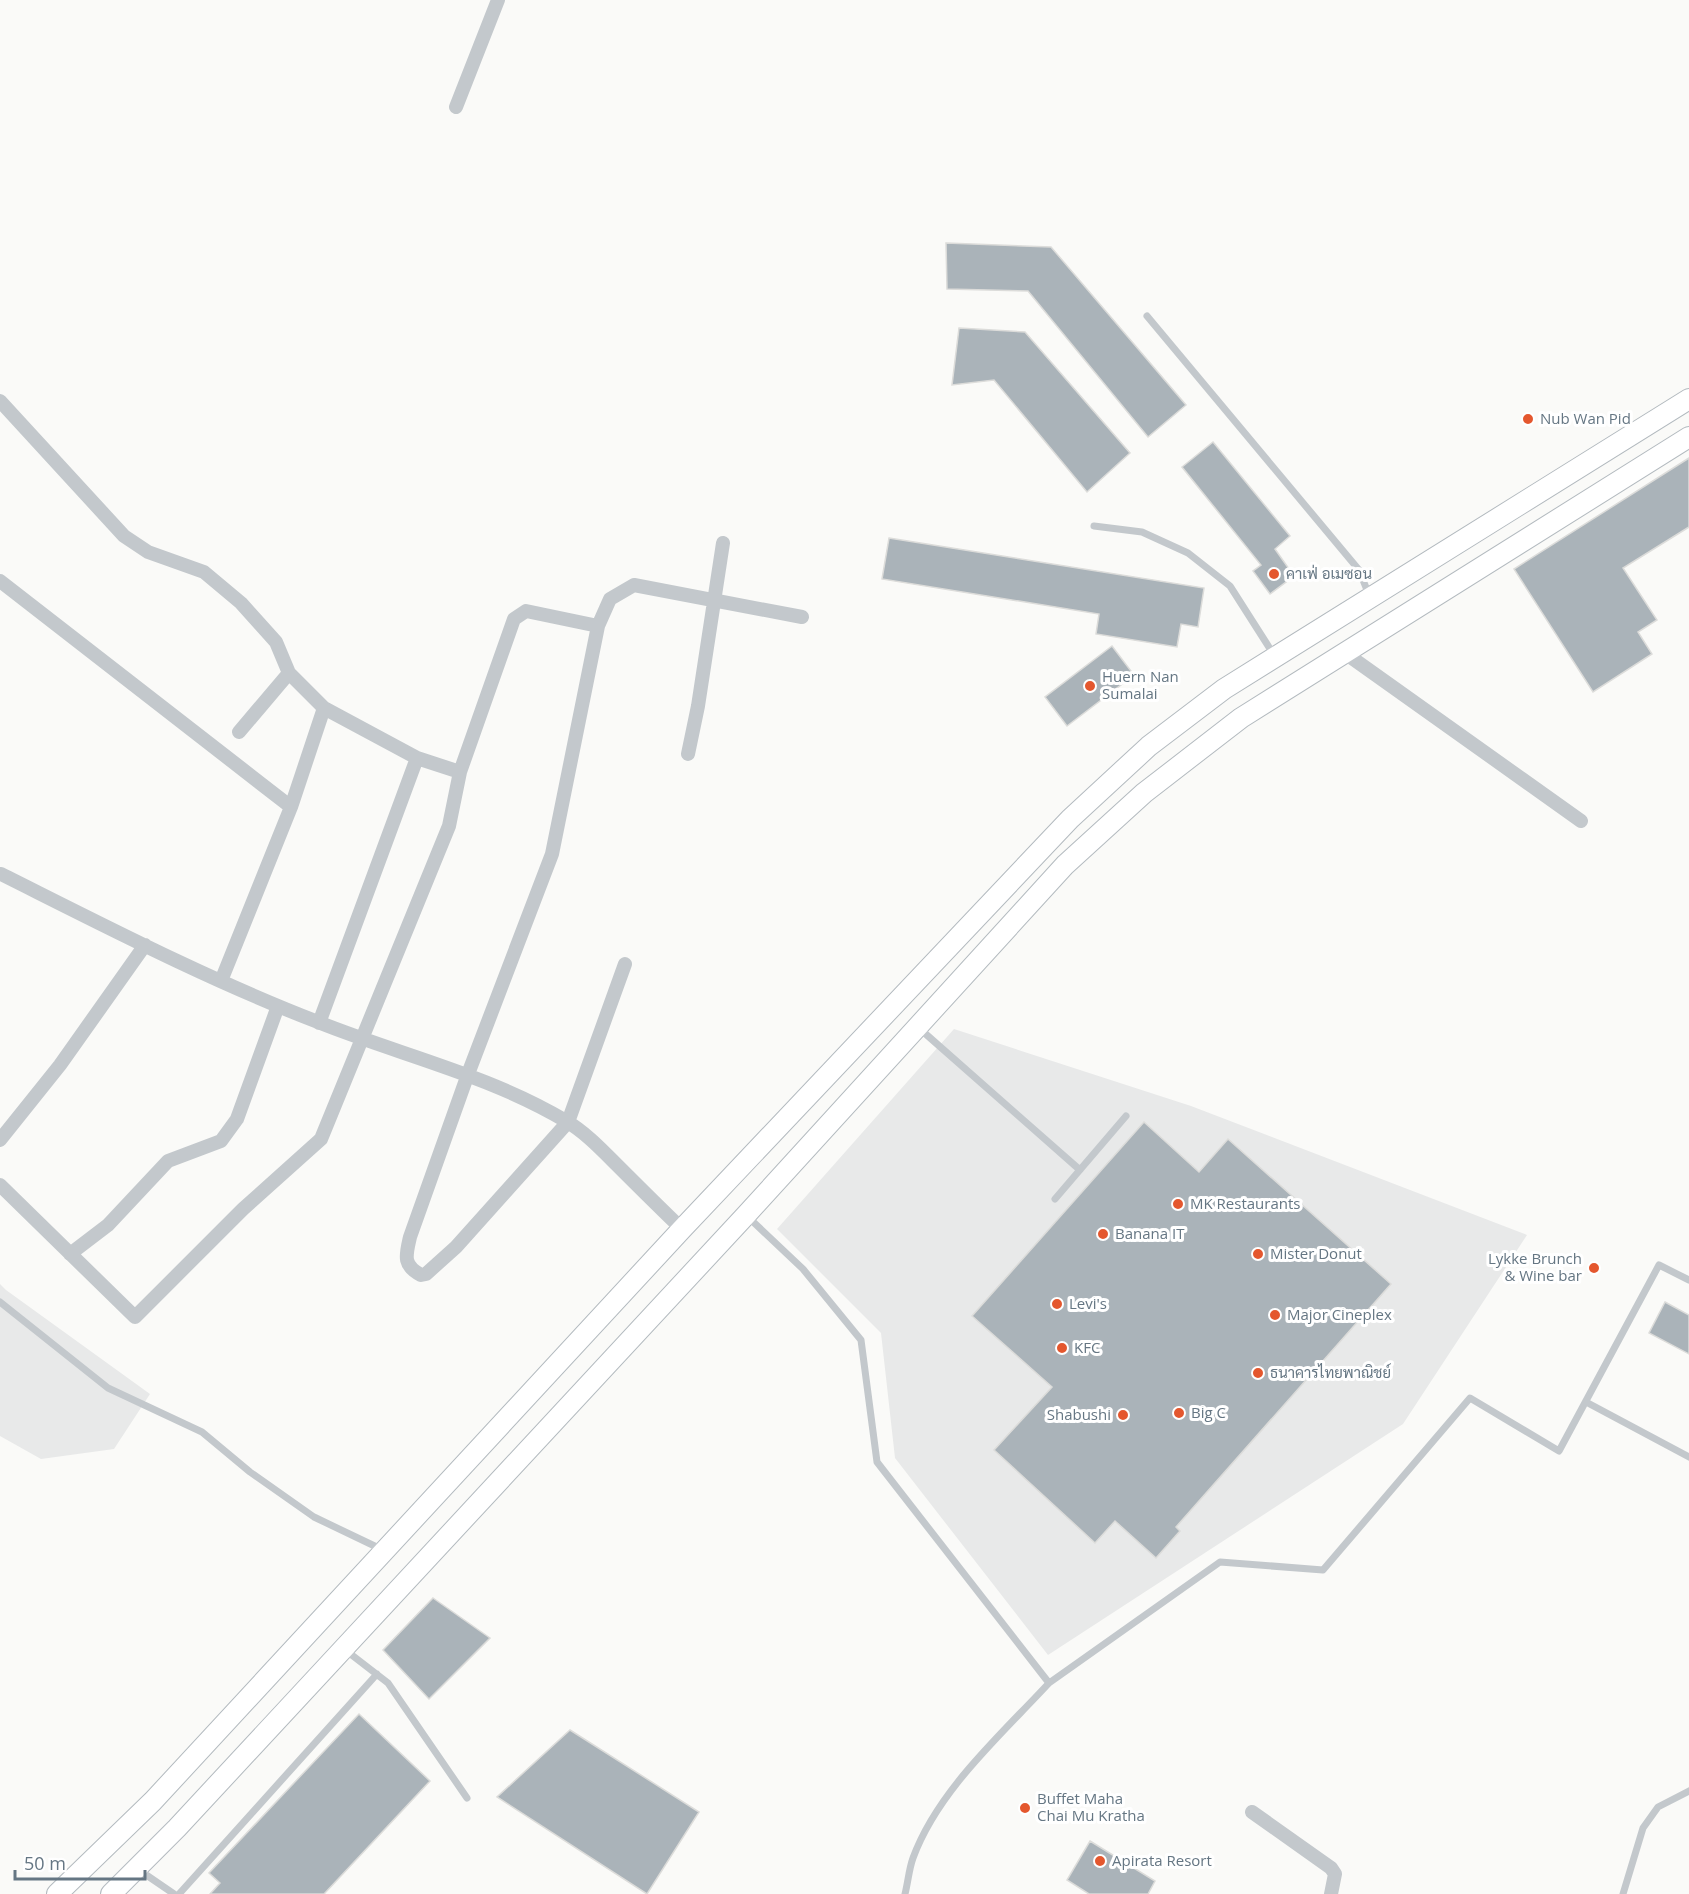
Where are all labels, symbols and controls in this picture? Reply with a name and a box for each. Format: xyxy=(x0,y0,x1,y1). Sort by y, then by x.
place label: Nub Wan Pid xyxy=(1540,408,1631,428)
marker: Nub Wan Pid xyxy=(1521,412,1535,426)
place label: คาเฟ่ อเมซอน xyxy=(1286,563,1372,583)
marker: คาเฟ่ อเมซอน xyxy=(1267,567,1281,581)
place label: Huern Nan Sumalai xyxy=(1102,666,1179,703)
marker: Huern Nan Sumalai xyxy=(1083,679,1097,693)
place label: MK Restaurants xyxy=(1190,1193,1300,1213)
marker: MK Restaurants xyxy=(1171,1197,1185,1211)
place label: Banana IT xyxy=(1115,1223,1185,1243)
marker: Banana IT xyxy=(1096,1227,1110,1241)
place label: Mister Donut xyxy=(1270,1243,1362,1263)
marker: Mister Donut xyxy=(1251,1247,1265,1261)
place label: Lykke Brunch & Wine bar xyxy=(1488,1248,1582,1285)
marker: Lykke Brunch & Wine bar xyxy=(1587,1261,1601,1275)
place label: Levi's xyxy=(1069,1293,1107,1313)
marker: Levi's xyxy=(1050,1297,1064,1311)
place label: Major Cineplex xyxy=(1287,1304,1392,1324)
marker: Major Cineplex xyxy=(1268,1308,1282,1322)
place label: KFC xyxy=(1074,1337,1100,1357)
marker: KFC xyxy=(1055,1341,1069,1355)
place label: ธนาคารไทยพาณิชย์ xyxy=(1270,1362,1391,1382)
marker: ธนาคารไทยพาณิชย์ xyxy=(1251,1366,1265,1380)
place label: Big C xyxy=(1191,1402,1226,1422)
place label: Shabushi xyxy=(1047,1404,1111,1424)
marker: Big C xyxy=(1172,1406,1186,1420)
marker: Shabushi xyxy=(1116,1408,1130,1422)
place label: Buffet Maha Chai Mu Kratha xyxy=(1037,1788,1145,1825)
marker: Buffet Maha Chai Mu Kratha xyxy=(1018,1801,1032,1815)
scale bar xyxy=(15,1843,146,1881)
place label: Apirata Resort xyxy=(1112,1850,1212,1870)
text: 50 m xyxy=(24,1851,66,1875)
marker: Apirata Resort xyxy=(1093,1854,1107,1868)

